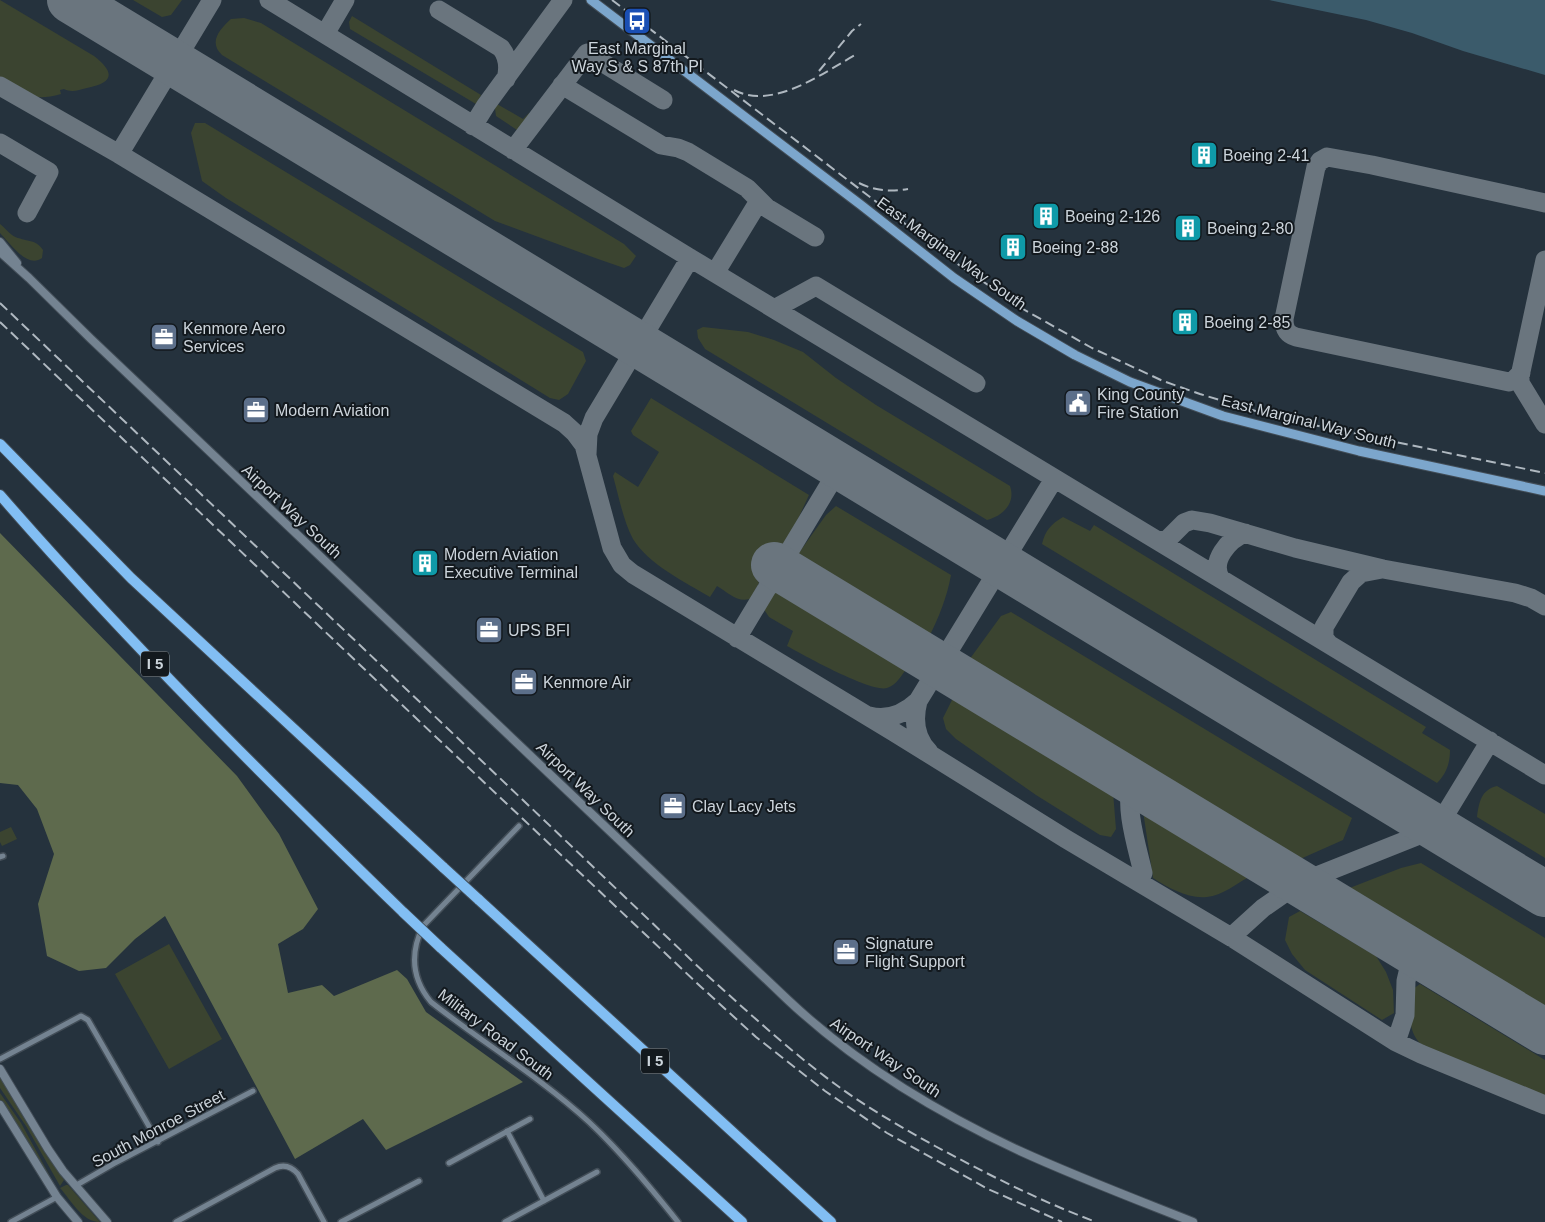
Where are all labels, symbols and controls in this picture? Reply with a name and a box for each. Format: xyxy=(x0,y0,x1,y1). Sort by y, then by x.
bus stop icon: East Marginal Way S & S 87th Pl xyxy=(622,6,652,36)
place label: East Marginal Way S & S 87th Pl xyxy=(571,40,703,75)
building icon: Boeing 2-41 xyxy=(1189,140,1219,170)
place label: Boeing 2-41 xyxy=(1223,147,1309,164)
street label: East Marginal Way South xyxy=(874,194,1029,313)
building icon: Boeing 2-126 xyxy=(1031,201,1061,231)
place label: Boeing 2-126 xyxy=(1065,208,1160,225)
building icon: Boeing 2-80 xyxy=(1173,213,1203,243)
place label: Boeing 2-80 xyxy=(1207,220,1293,237)
building icon: Boeing 2-88 xyxy=(998,232,1028,262)
place label: Boeing 2-88 xyxy=(1032,239,1118,256)
building icon: Boeing 2-85 xyxy=(1170,307,1200,337)
place label: Boeing 2-85 xyxy=(1204,314,1290,331)
place label: Kenmore Aero Services xyxy=(183,320,285,355)
office icon: Kenmore Aero Services xyxy=(149,322,179,352)
place label: King County Fire Station xyxy=(1097,386,1184,421)
public building icon: King County Fire Station xyxy=(1063,388,1093,418)
street label: East Marginal Way South xyxy=(1220,391,1398,451)
office icon: Modern Aviation xyxy=(241,395,271,425)
place label: Modern Aviation xyxy=(275,402,389,419)
street label: Airport Way South xyxy=(239,461,345,562)
place label: Modern Aviation Executive Terminal xyxy=(444,546,578,581)
building icon: Modern Aviation Executive Terminal xyxy=(410,548,440,578)
office icon: UPS BFI xyxy=(474,615,504,645)
place label: UPS BFI xyxy=(508,622,570,639)
road number: I 5 xyxy=(141,652,169,676)
office icon: Kenmore Air xyxy=(509,667,539,697)
place label: Kenmore Air xyxy=(543,674,632,691)
street label: Airport Way South xyxy=(533,738,638,840)
office icon: Clay Lacy Jets xyxy=(658,791,688,821)
place label: Clay Lacy Jets xyxy=(692,798,796,815)
place label: Signature Flight Support xyxy=(865,935,965,970)
office icon: Signature Flight Support xyxy=(831,937,861,967)
street label: Military Road South xyxy=(435,986,557,1083)
street label: Airport Way South xyxy=(827,1014,944,1101)
road number: I 5 xyxy=(641,1048,669,1074)
street label: South Monroe Street xyxy=(89,1086,228,1171)

